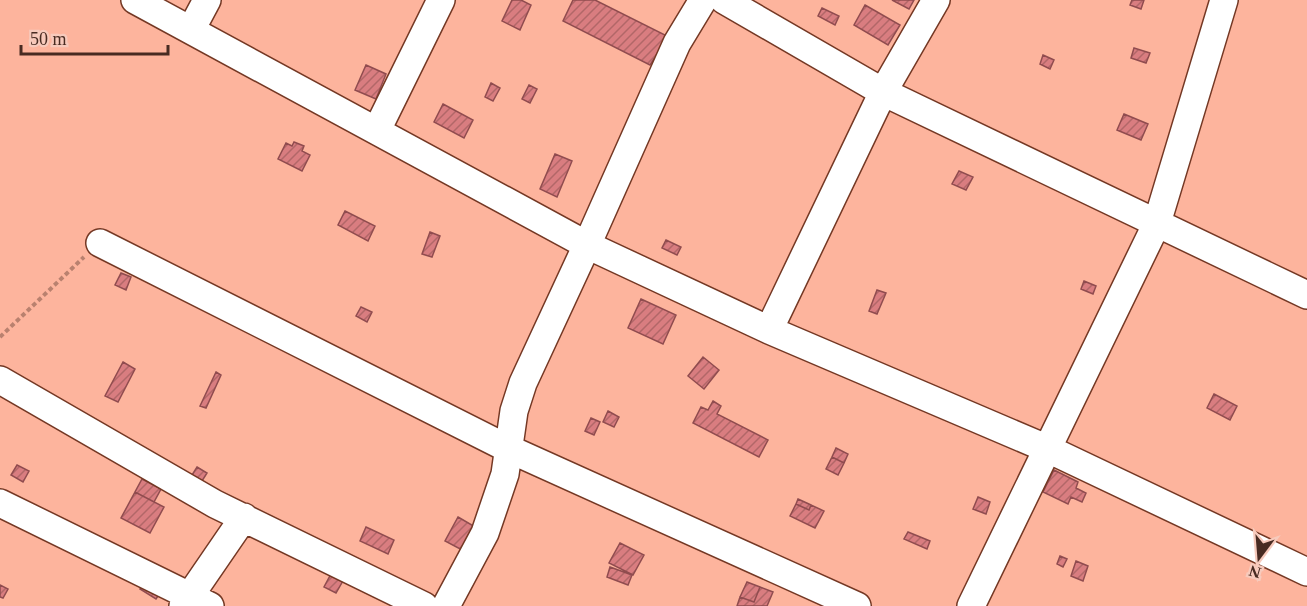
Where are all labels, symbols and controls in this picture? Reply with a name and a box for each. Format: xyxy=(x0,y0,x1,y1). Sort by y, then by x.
scale bar xyxy=(21,18,168,56)
text: 50 m xyxy=(30,29,67,49)
north arrow xyxy=(1229,528,1289,588)
text: N xyxy=(1247,562,1263,582)

